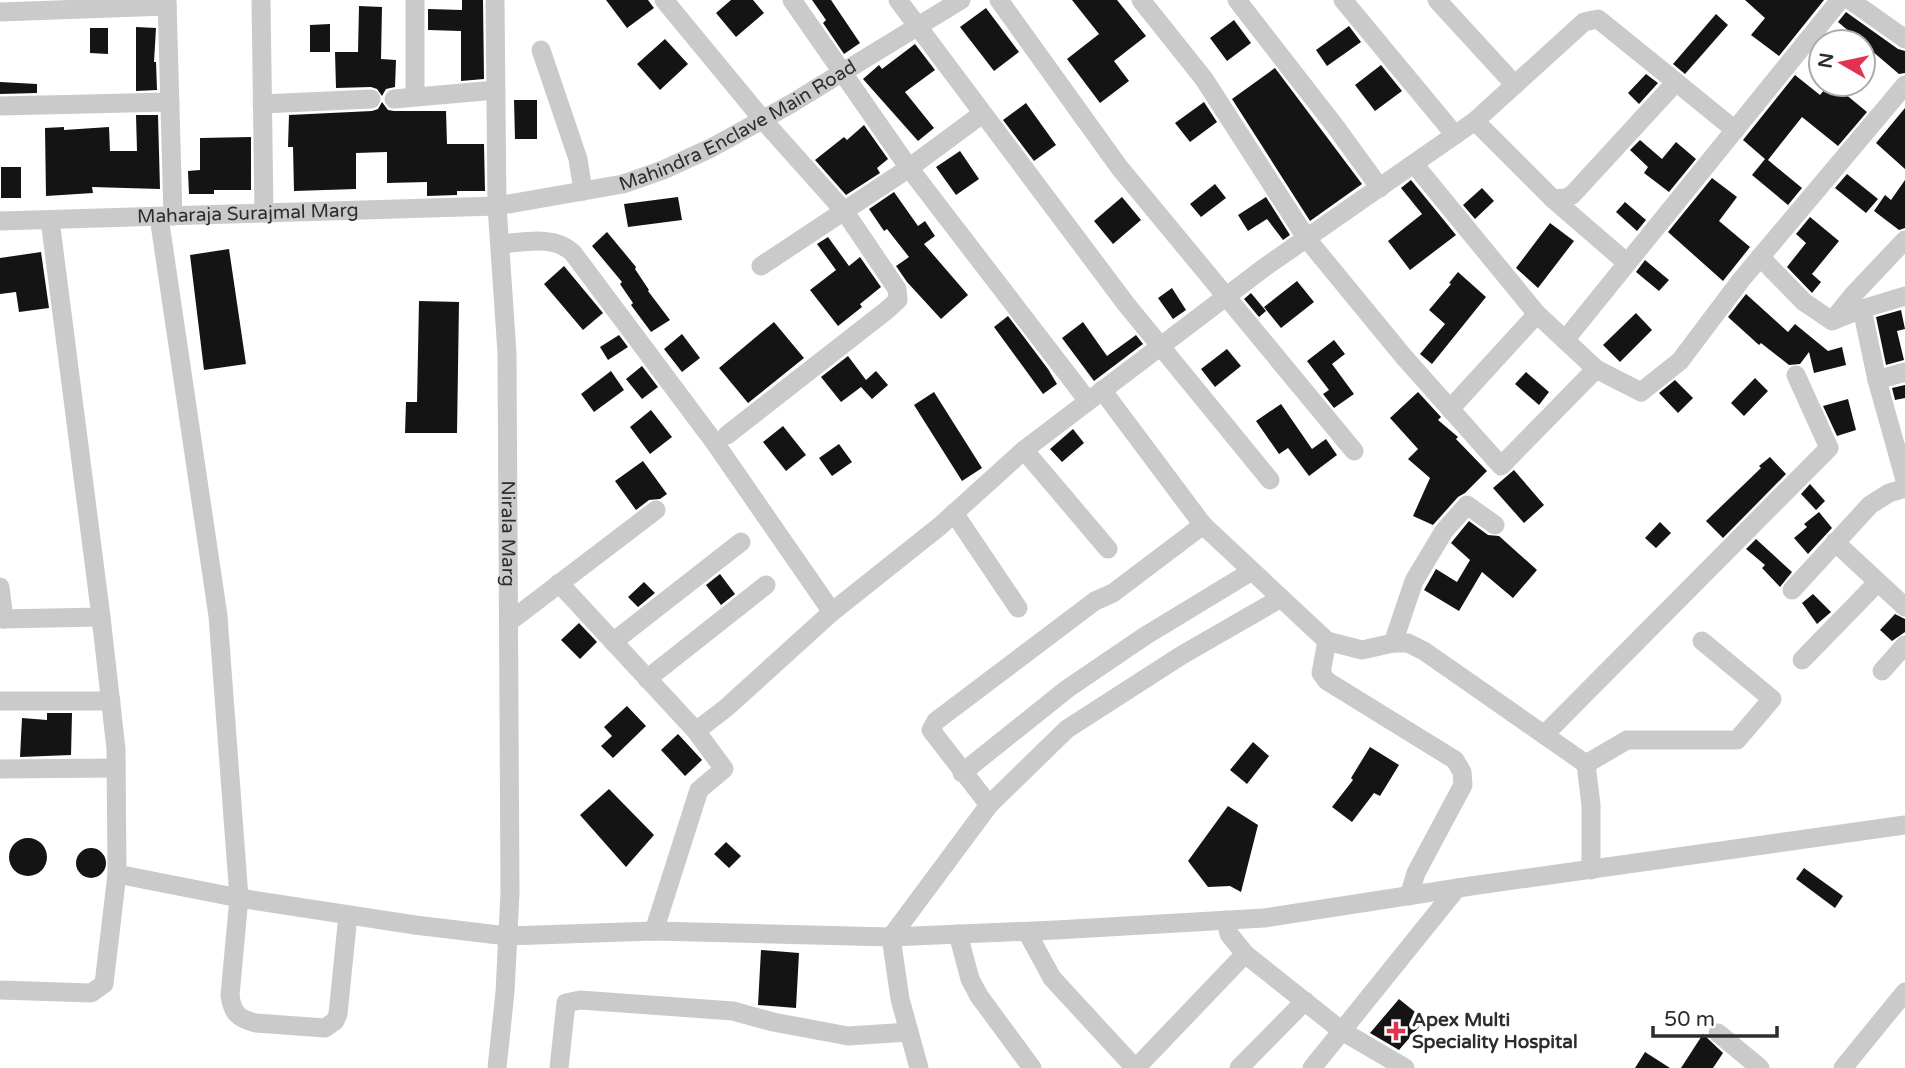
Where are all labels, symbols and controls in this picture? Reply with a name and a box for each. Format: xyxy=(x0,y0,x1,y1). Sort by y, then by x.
north arrow xyxy=(1807,28,1877,98)
text: N xyxy=(1814,51,1838,70)
street label: Mahindra Enclave Main Road xyxy=(616,56,860,196)
street label: Maharaja Surajmal Marg xyxy=(137,199,359,228)
street label: Nirala Marg xyxy=(497,480,519,587)
scale bar xyxy=(1653,995,1777,1038)
text: 50 m xyxy=(1664,1007,1715,1032)
place label: Apex Multi Speciality Hospital xyxy=(1412,1009,1578,1054)
marker: Apex Multi Speciality Hospital xyxy=(1386,1021,1406,1041)

